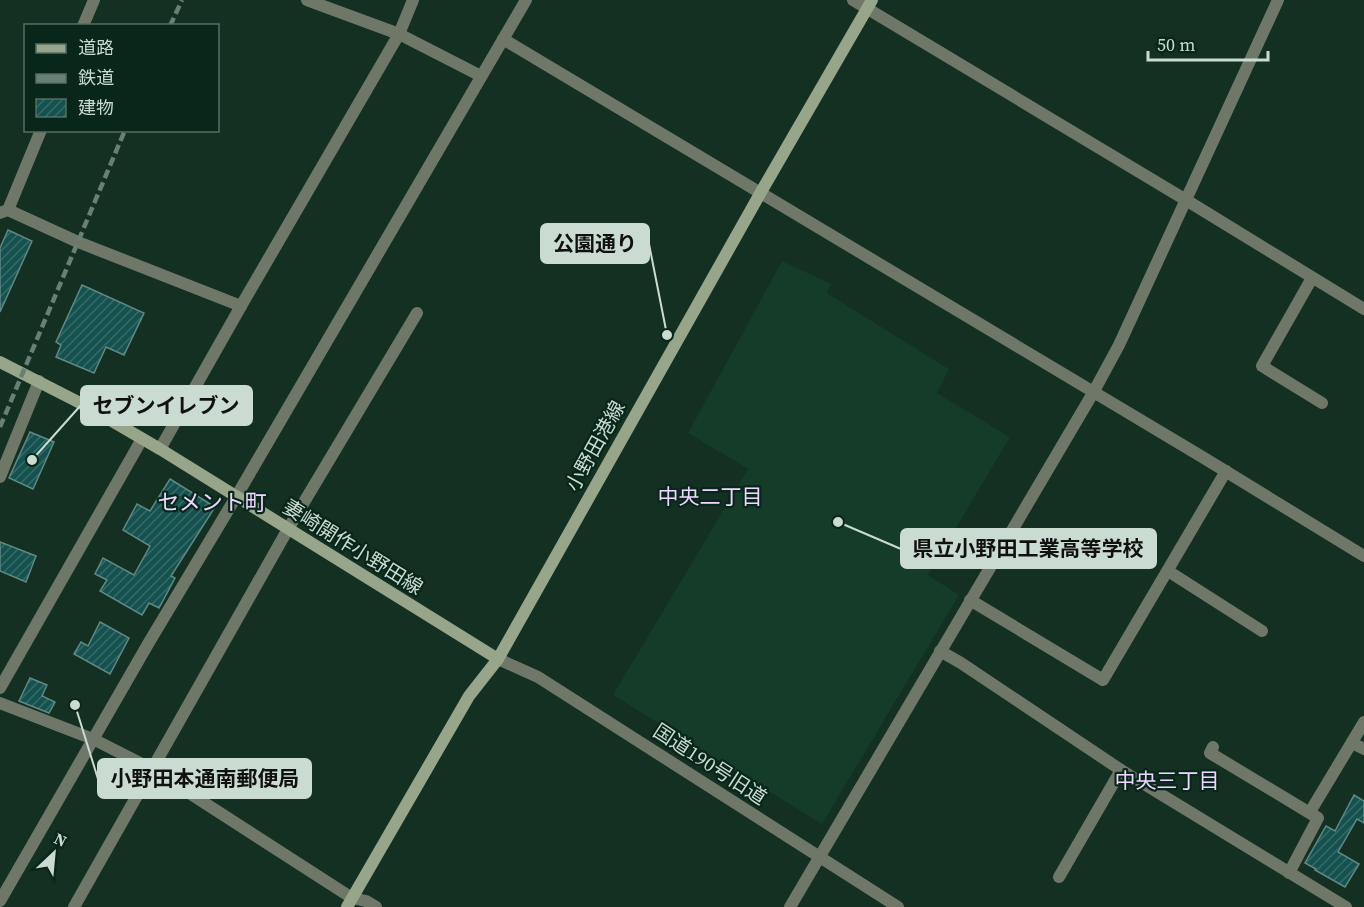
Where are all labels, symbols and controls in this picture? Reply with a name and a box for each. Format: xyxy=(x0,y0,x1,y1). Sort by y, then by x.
legend xyxy=(24,24,219,132)
scale bar xyxy=(1148,24,1268,62)
text: 50 m xyxy=(1157,32,1195,57)
text: 道路 xyxy=(78,35,114,60)
text: 鉄道 xyxy=(78,65,114,90)
text: 建物 xyxy=(78,95,114,120)
callout: 公園通り xyxy=(541,224,649,263)
text: 公園通り xyxy=(553,229,637,258)
callout: セブンイレブン xyxy=(81,386,252,425)
text: セブンイレブン xyxy=(93,391,240,420)
street label: 小野田港線 xyxy=(559,395,631,497)
district label: 中央二丁目 xyxy=(658,482,763,511)
district label: セメント町 xyxy=(157,487,267,517)
street label: 妻崎開作小野田線 xyxy=(278,493,428,601)
callout: 県立小野田工業高等学校 xyxy=(901,529,1156,568)
text: 県立小野田工業高等学校 xyxy=(913,534,1144,563)
street label: 国道190号旧道 xyxy=(648,717,772,811)
callout: 小野田本通南郵便局 xyxy=(98,759,311,798)
text: 小野田本通南郵便局 xyxy=(111,764,300,793)
district label: 中央三丁目 xyxy=(1115,766,1220,795)
north arrow xyxy=(24,823,84,883)
text: N xyxy=(51,827,71,852)

